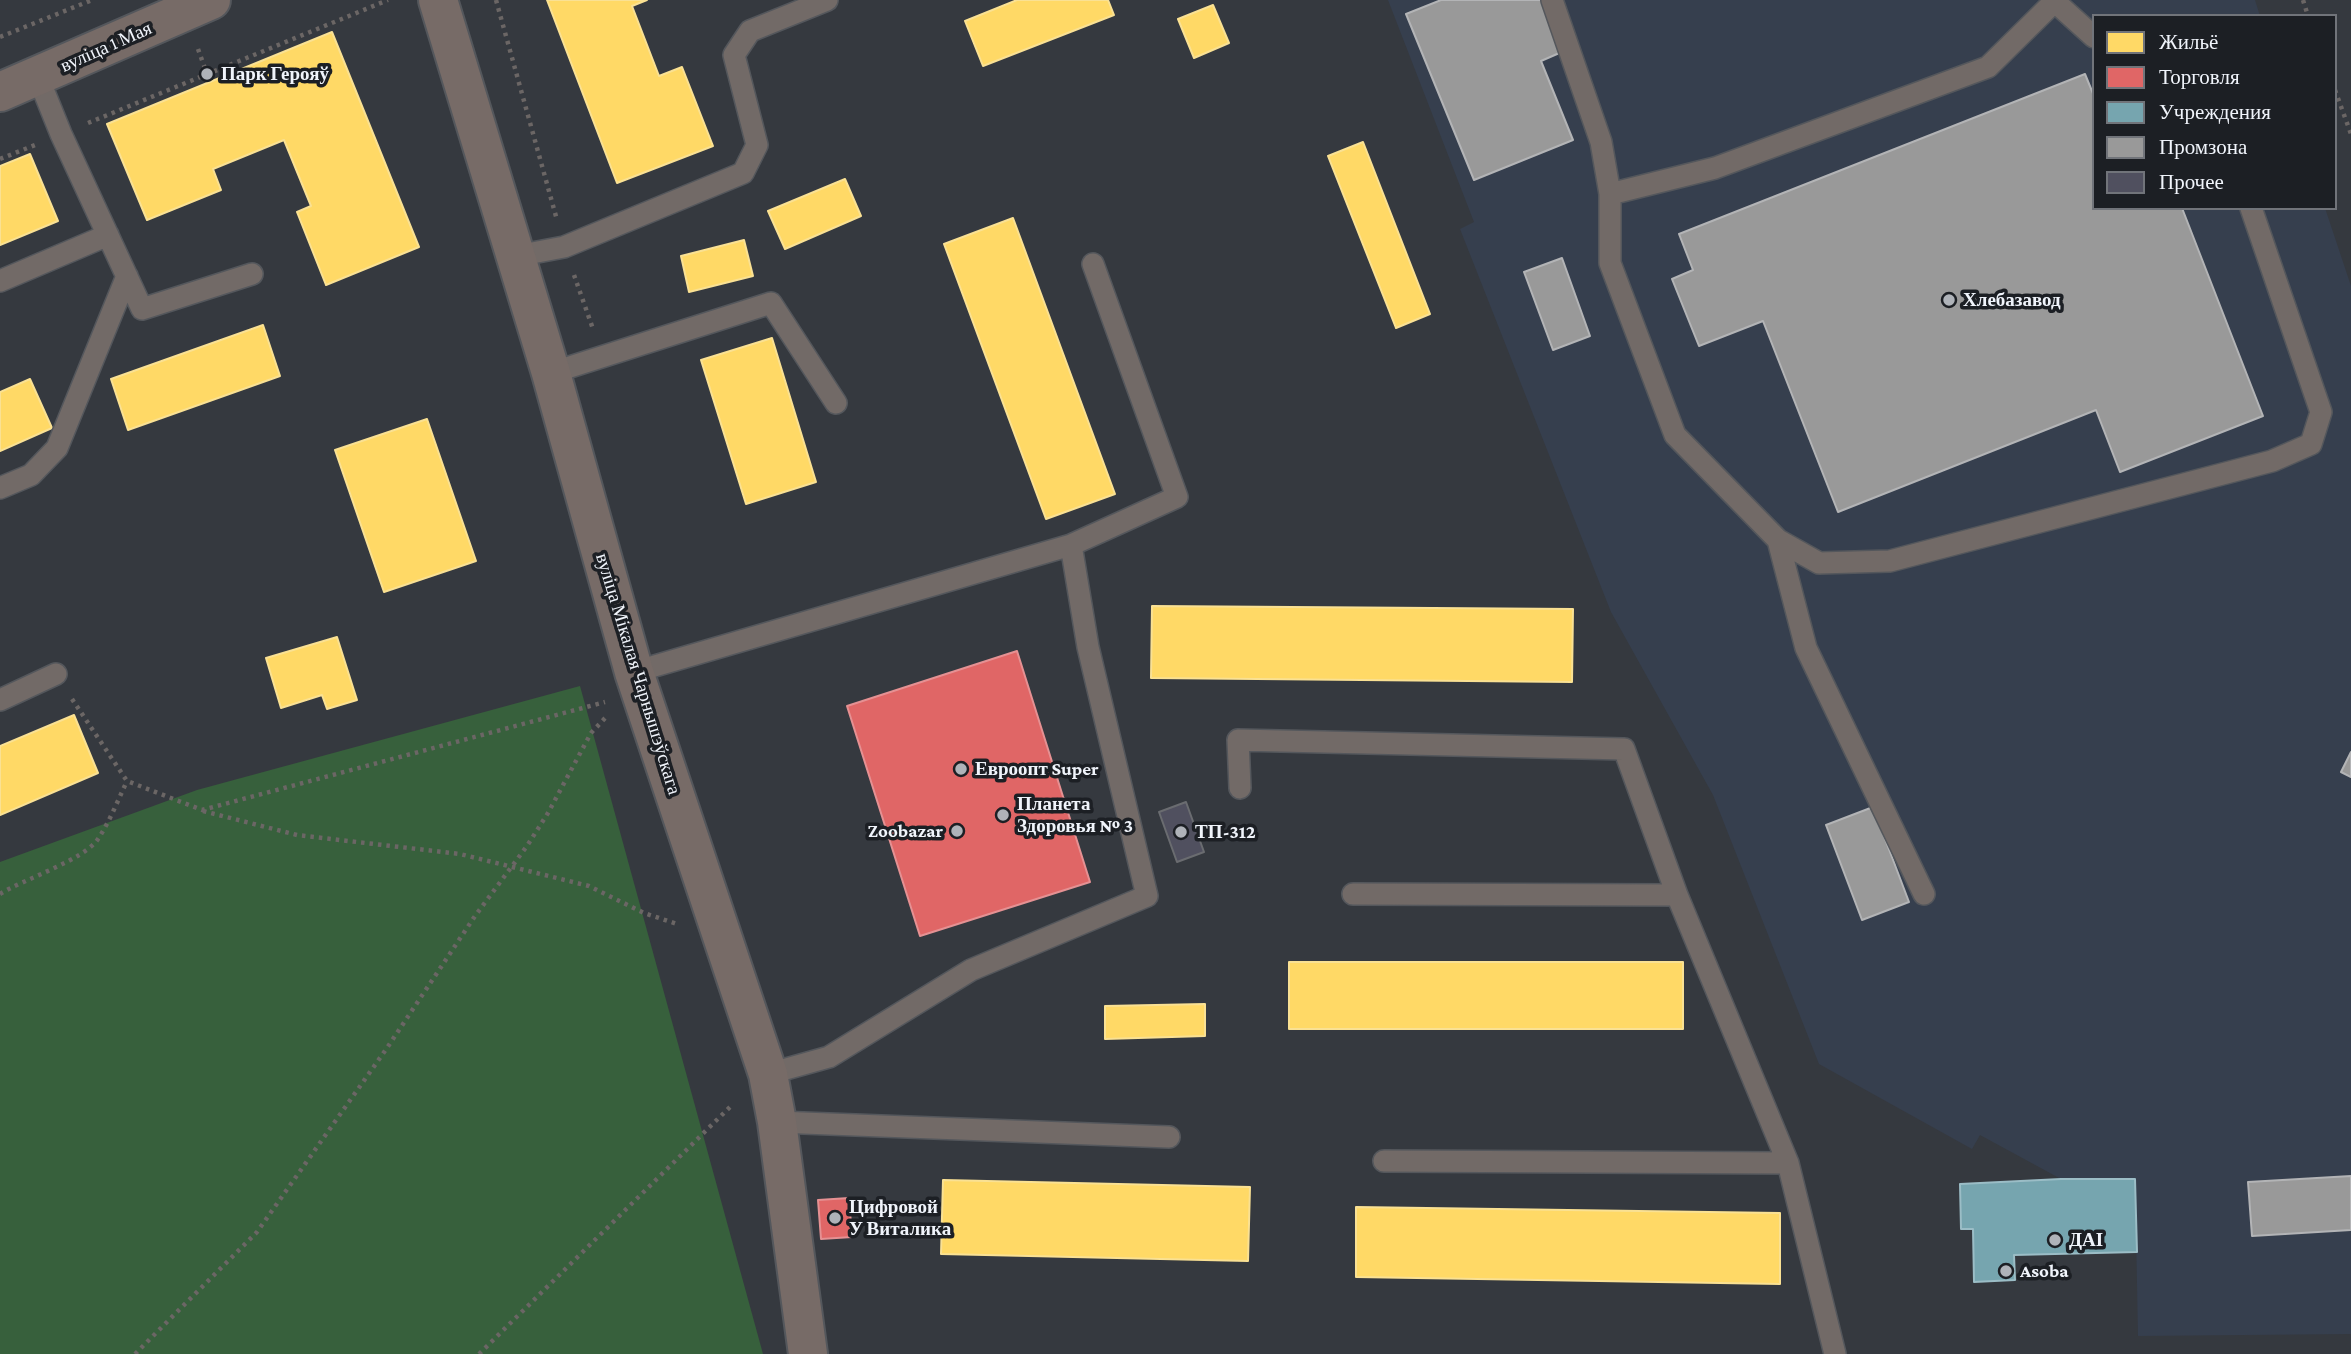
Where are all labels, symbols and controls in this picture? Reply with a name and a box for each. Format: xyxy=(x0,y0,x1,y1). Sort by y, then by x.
legend xyxy=(2092,14,2337,210)
street label: вуліца 1 Мая xyxy=(57,17,155,77)
text: Жильё xyxy=(2159,30,2218,54)
place label: Парк Герояў xyxy=(221,63,329,85)
text: Торговля xyxy=(2159,65,2240,89)
marker: Парк Герояў xyxy=(199,66,215,82)
text: Учреждения xyxy=(2159,100,2271,124)
text: Промзона xyxy=(2159,135,2247,159)
text: Прочее xyxy=(2159,170,2224,194)
place label: Хлебазавод xyxy=(1963,289,2061,311)
marker: Хлебазавод xyxy=(1941,292,1957,308)
street label: вуліца Мікалая Чарнышэўскага xyxy=(590,550,686,798)
place label: Евроопт Super xyxy=(975,758,1099,780)
marker: Евроопт Super xyxy=(953,761,969,777)
place label: Планета Здоровья № 3 xyxy=(1017,793,1133,837)
marker: Планета Здоровья № 3 xyxy=(995,807,1011,823)
place label: Zoobazar xyxy=(868,820,943,842)
place label: ТП-312 xyxy=(1195,821,1256,843)
marker: Zoobazar xyxy=(949,823,965,839)
marker: ТП-312 xyxy=(1173,824,1189,840)
place label: Цифровой У Виталика xyxy=(849,1196,951,1240)
marker: Цифровой У Виталика xyxy=(827,1210,843,1226)
place label: ДАІ xyxy=(2069,1229,2103,1251)
marker: ДАІ xyxy=(2047,1232,2063,1248)
place label: Asoba xyxy=(2020,1260,2069,1282)
marker: Asoba xyxy=(1998,1263,2014,1279)

